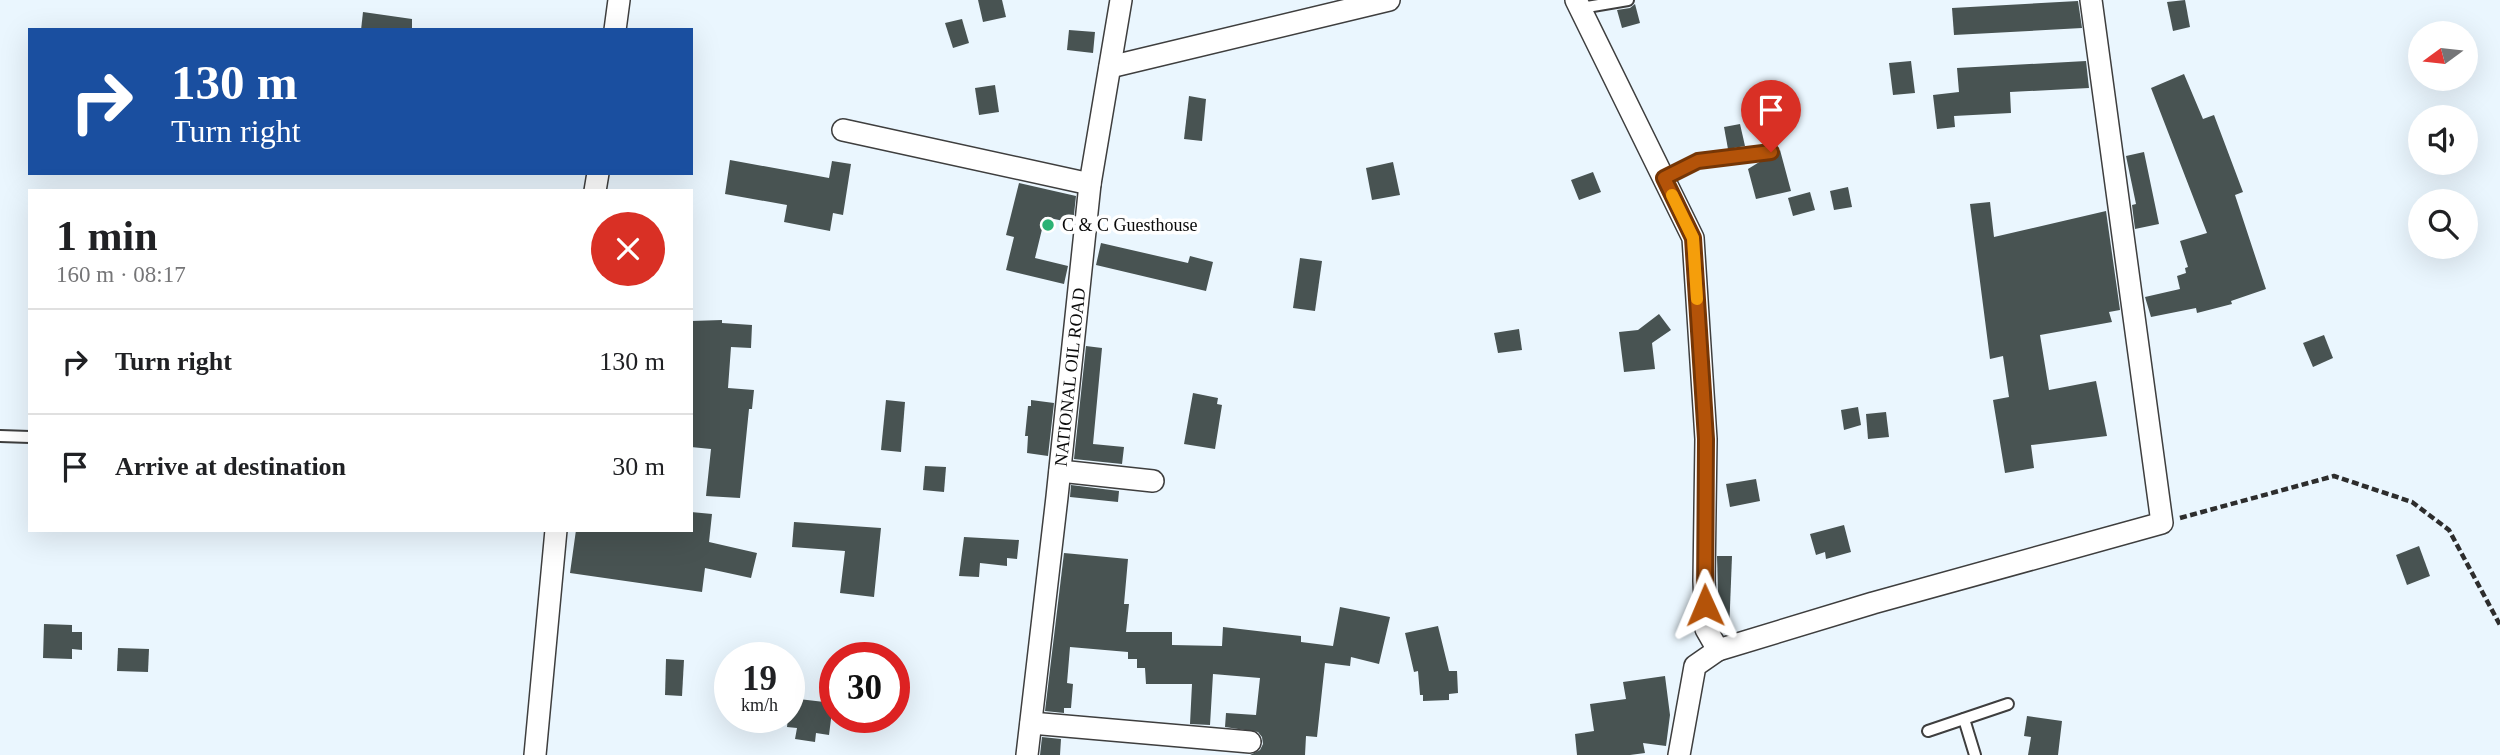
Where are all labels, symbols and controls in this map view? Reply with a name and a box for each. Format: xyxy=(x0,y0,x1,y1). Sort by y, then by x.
north arrow xyxy=(2408,21,2478,91)
map controls xyxy=(2408,21,2478,259)
text: 130 m xyxy=(171,55,298,110)
icon: right xyxy=(56,56,147,147)
pin xyxy=(1741,80,1801,152)
icon: arrive xyxy=(1752,91,1790,129)
button: sound xyxy=(2408,105,2478,175)
text: Turn right xyxy=(171,113,301,149)
button: search xyxy=(2408,189,2478,259)
button: close xyxy=(591,212,665,286)
text: 1 min xyxy=(56,213,158,259)
place label: C & C Guesthouse xyxy=(1062,215,1198,235)
marker: C & C Guesthouse xyxy=(1040,217,1056,233)
text: 160 m · 08:17 xyxy=(56,262,186,287)
street label: NATIONAL OIL ROAD xyxy=(1051,287,1089,467)
icon: right xyxy=(56,343,94,381)
text: Turn right xyxy=(115,347,232,376)
text: 130 m xyxy=(599,347,665,376)
icon: arrive xyxy=(56,448,94,486)
text: Arrive at destination xyxy=(115,452,346,481)
text: 30 m xyxy=(612,452,665,481)
position arrow xyxy=(1668,568,1742,642)
speed limit sign: 30 xyxy=(819,642,910,733)
text: 19 xyxy=(742,659,777,698)
text: km/h xyxy=(741,695,778,715)

